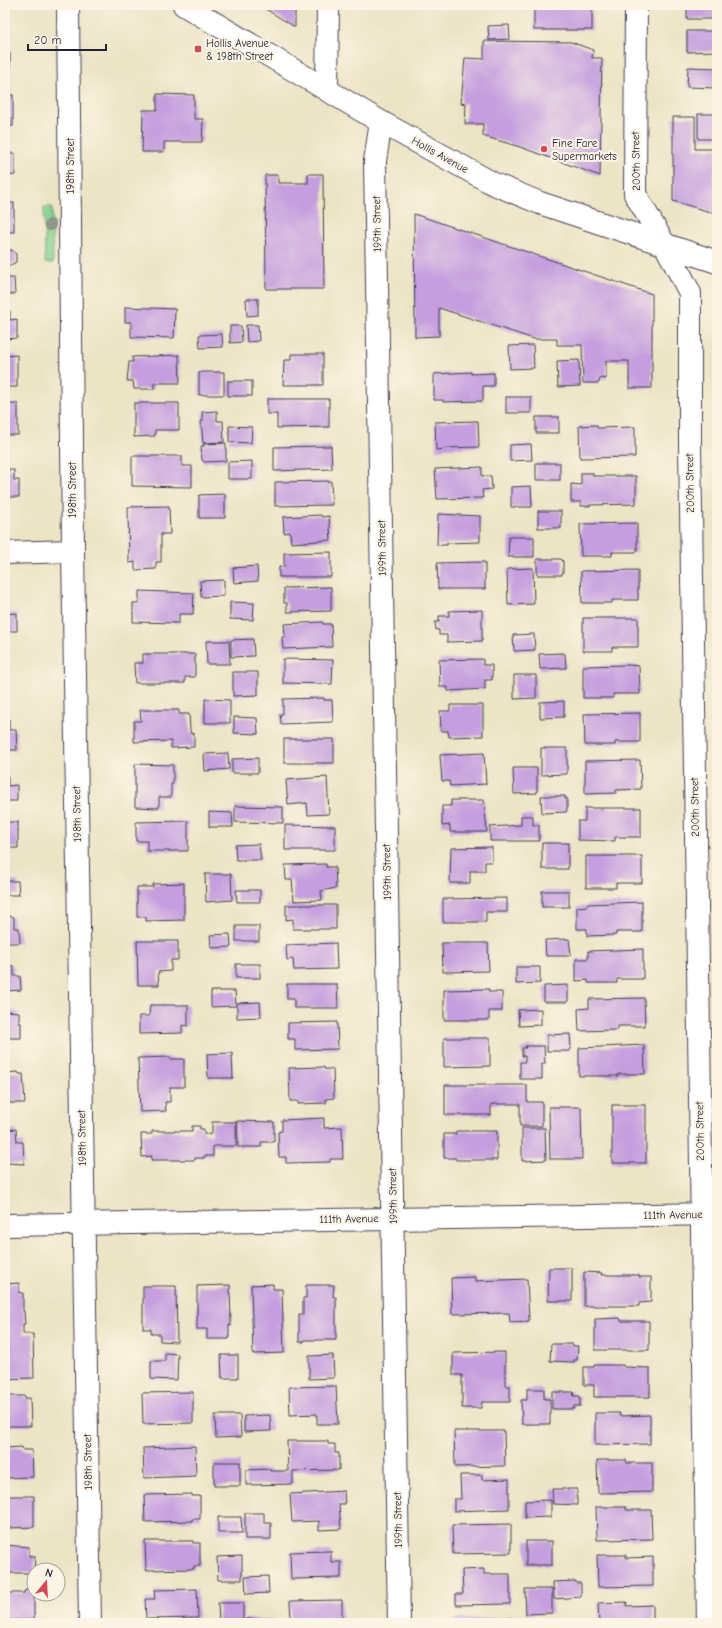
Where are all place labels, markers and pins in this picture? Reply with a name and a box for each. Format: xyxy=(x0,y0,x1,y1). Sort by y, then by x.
place label: Hollis Avenue & 198th Street xyxy=(206,37,274,63)
marker: Hollis Avenue & 198th Street xyxy=(193,44,203,54)
place label: Fine Fare Supermarkets xyxy=(552,137,617,163)
marker: Fine Fare Supermarkets xyxy=(539,144,549,154)

